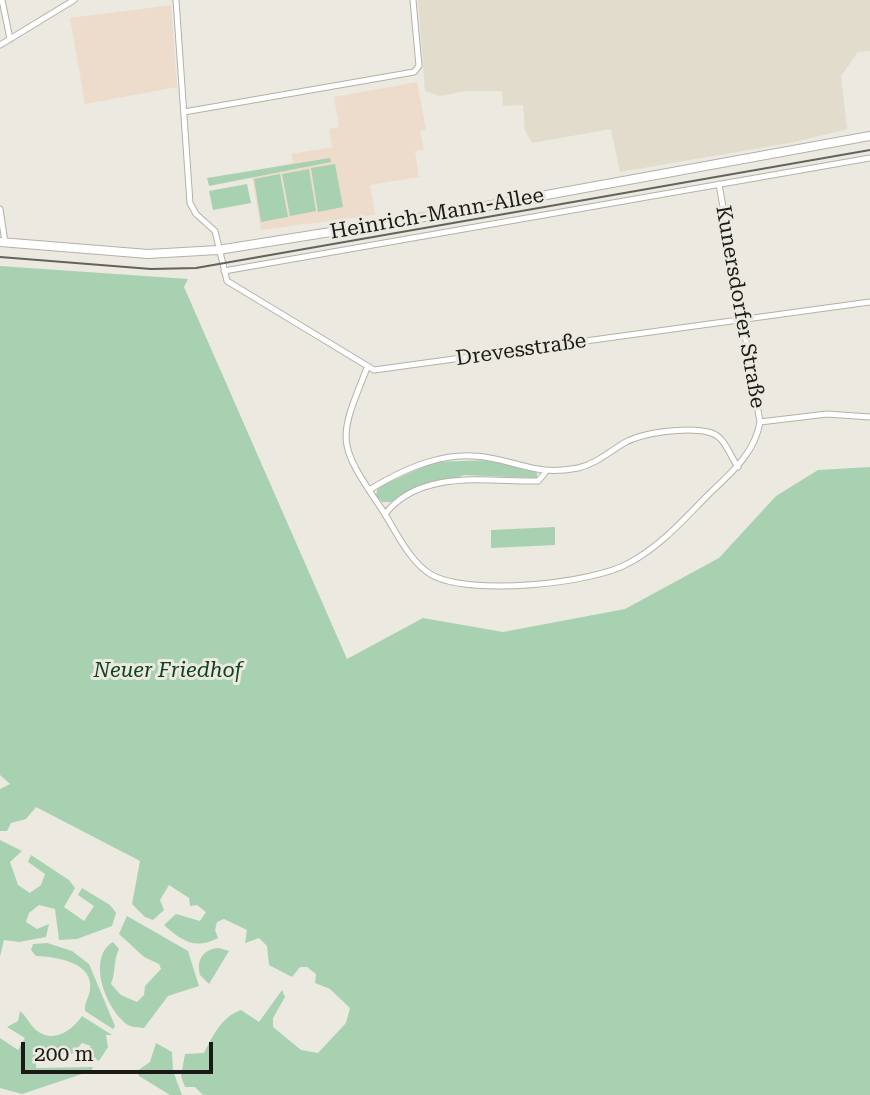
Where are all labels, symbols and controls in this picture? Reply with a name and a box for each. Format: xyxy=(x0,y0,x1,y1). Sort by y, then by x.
street label: Heinrich-Mann-Allee xyxy=(328,183,546,245)
street label: Kunersdorfer Straße xyxy=(710,204,770,410)
street label: Drevesstraße xyxy=(454,328,588,372)
park label: Neuer Friedhof xyxy=(94,658,242,684)
scale bar xyxy=(24,1028,217,1072)
text: 200 m xyxy=(34,1042,94,1066)

